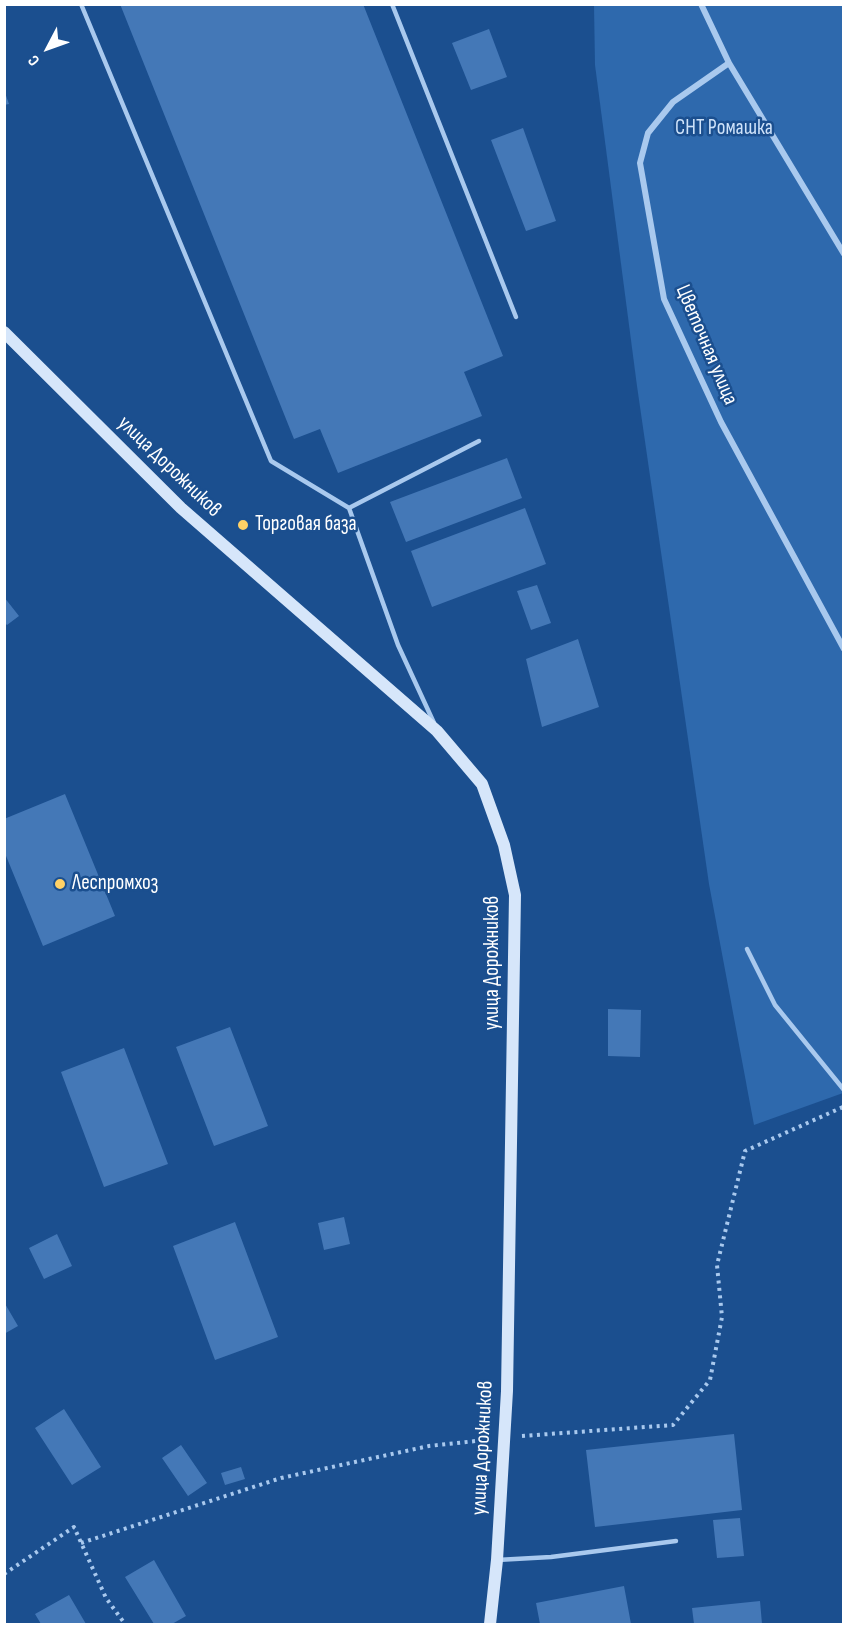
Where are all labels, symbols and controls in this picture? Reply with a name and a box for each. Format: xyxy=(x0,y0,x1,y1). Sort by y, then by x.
north arrow xyxy=(18,18,78,78)
text: С xyxy=(24,51,44,69)
park label: СНТ Ромашка xyxy=(675,116,773,142)
street label: Цветочная улица xyxy=(669,281,743,409)
street label: улица Дорожников xyxy=(112,411,226,523)
place label: Торговая база xyxy=(255,512,357,538)
marker: Торговая база xyxy=(236,518,250,532)
place label: Леспромхоз xyxy=(72,871,158,897)
marker: Леспромхоз xyxy=(53,877,67,891)
street label: улица Дорожников xyxy=(480,896,506,1030)
street label: улица Дорожников xyxy=(467,1380,499,1516)

